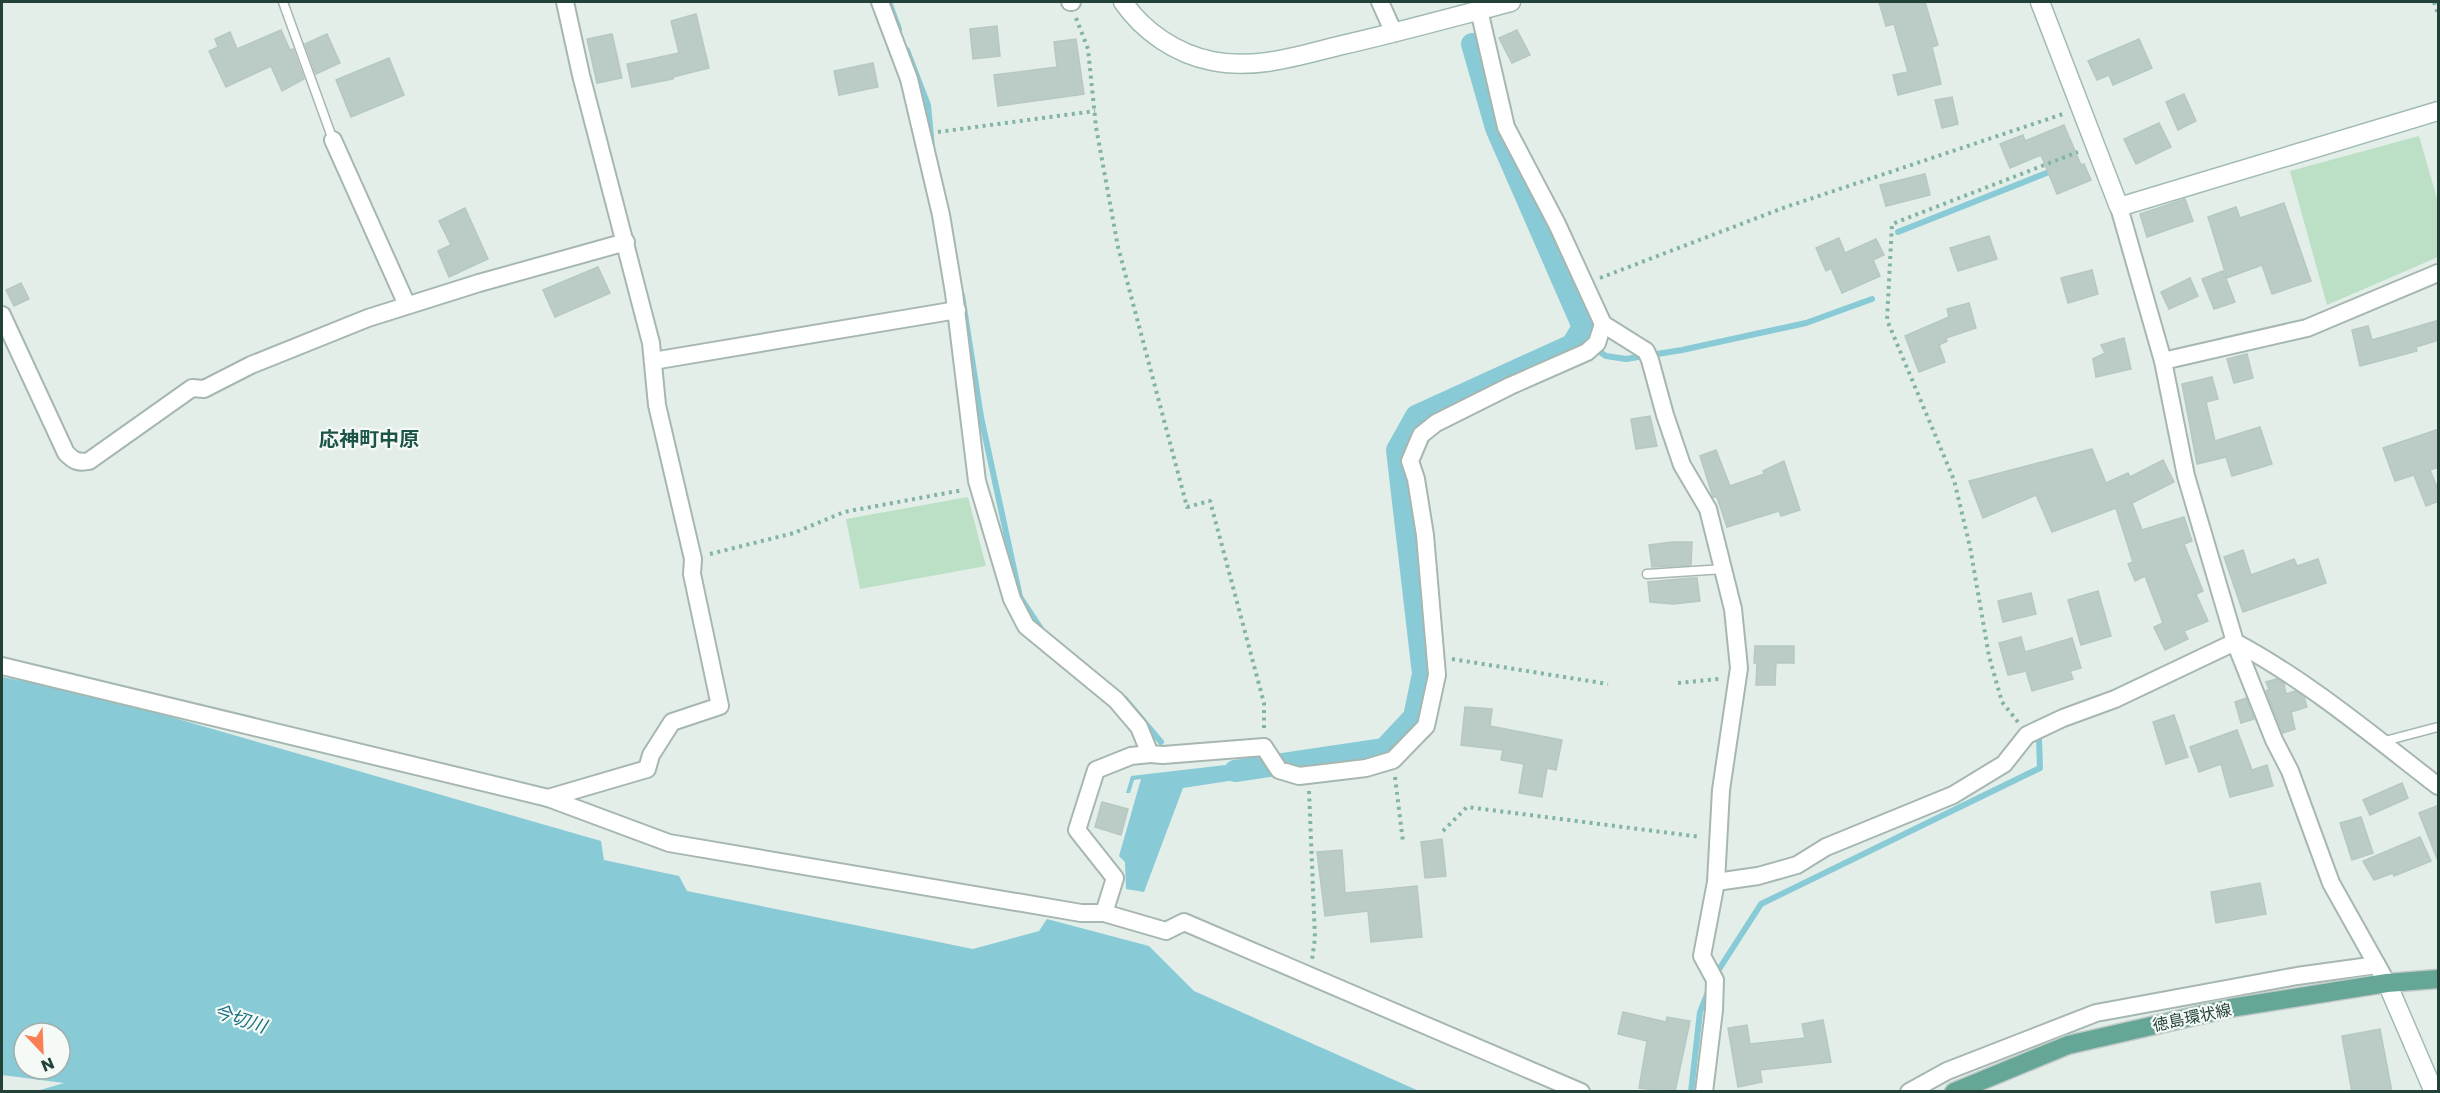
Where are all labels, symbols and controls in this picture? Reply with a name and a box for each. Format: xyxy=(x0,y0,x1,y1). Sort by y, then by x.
district label: 応神町中原 xyxy=(319,425,419,453)
water label: 今切川 xyxy=(211,998,272,1039)
street label: 徳島環状線 xyxy=(2151,998,2234,1037)
north arrow xyxy=(12,1021,72,1081)
text: N xyxy=(38,1051,58,1077)

